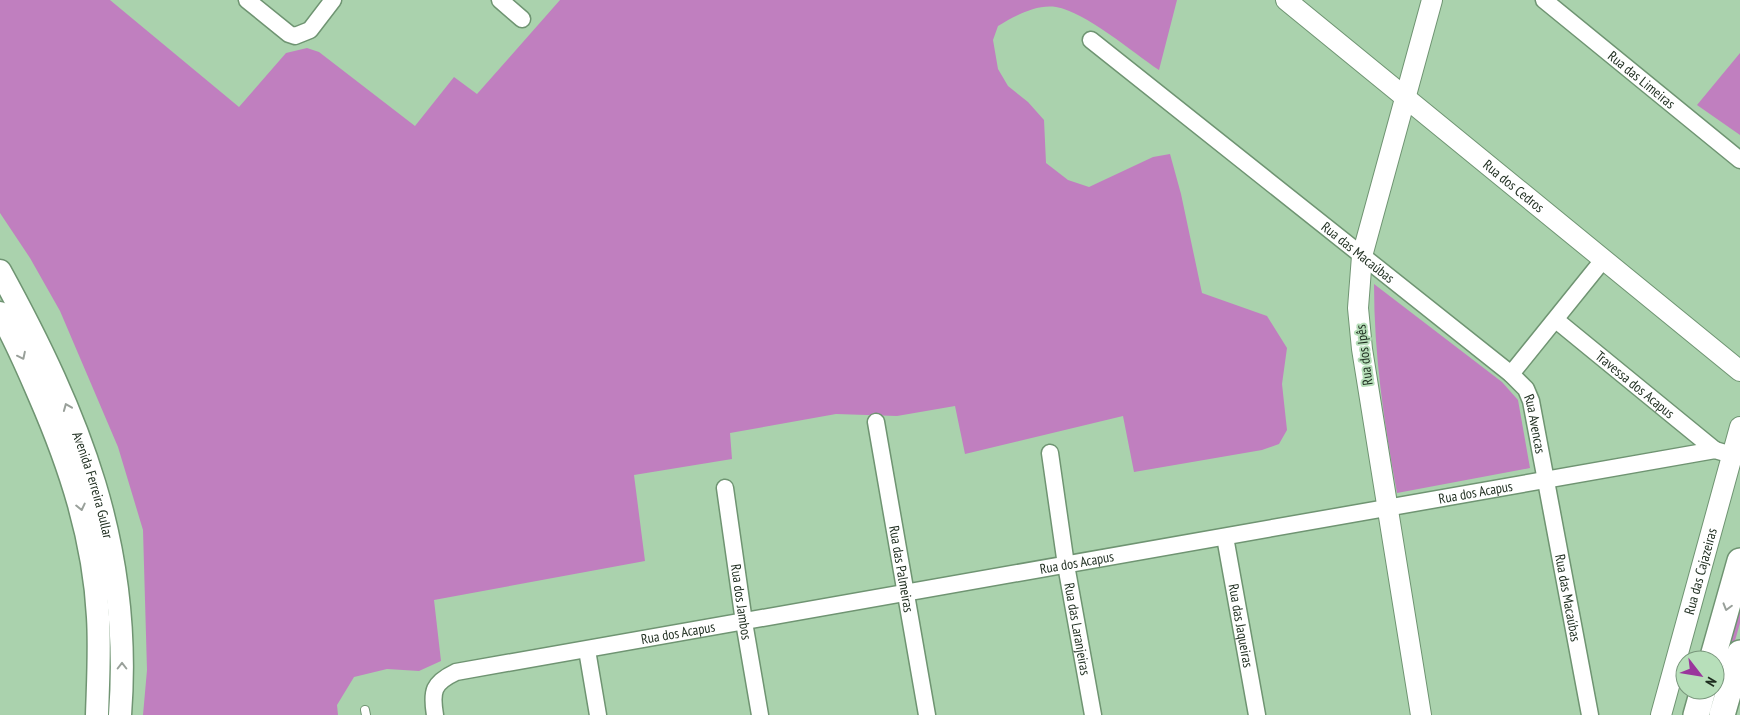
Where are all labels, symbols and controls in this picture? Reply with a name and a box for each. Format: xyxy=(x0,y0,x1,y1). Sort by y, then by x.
street label: Rua das Limeiras xyxy=(1604,47,1679,113)
street label: Rua dos Cedros xyxy=(1479,156,1548,217)
street label: Rua das Macaúbas xyxy=(1318,218,1398,287)
street label: Rua dos Ipês xyxy=(1351,323,1377,386)
street label: Travessa dos Acapus xyxy=(1592,347,1679,422)
one-way arrow xyxy=(16,351,26,360)
street label: Rua Avencas xyxy=(1520,391,1550,455)
one-way arrow xyxy=(63,403,73,411)
street label: Avenida Ferreira Gullar xyxy=(68,429,117,540)
street label: Rua dos Acapus xyxy=(1437,477,1514,508)
one-way arrow xyxy=(75,503,86,512)
street label: Rua das Palmeiras xyxy=(885,524,918,614)
street label: Rua das Cajazeiras xyxy=(1680,526,1721,617)
street label: Rua dos Acapus xyxy=(1038,547,1115,578)
street label: Rua das Macaúbas xyxy=(1551,553,1585,643)
street label: Rua dos Jambos xyxy=(727,563,756,641)
street label: Rua das Laranjeiras xyxy=(1060,581,1095,677)
street label: Rua das Jaqueiras xyxy=(1225,582,1257,669)
one-way arrow xyxy=(1722,603,1732,611)
street label: Rua dos Acapus xyxy=(639,617,717,648)
north arrow xyxy=(1675,650,1725,700)
one-way arrow xyxy=(117,662,127,670)
text: N xyxy=(1701,674,1721,690)

